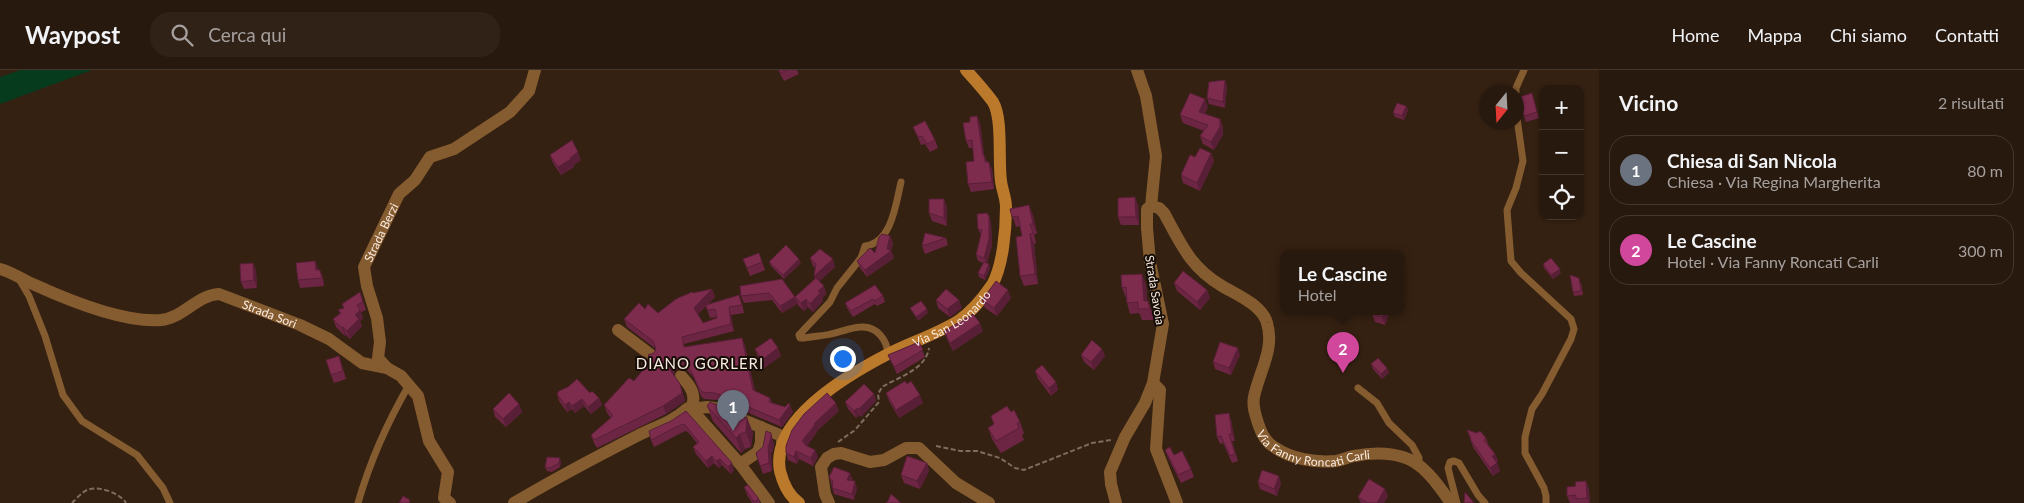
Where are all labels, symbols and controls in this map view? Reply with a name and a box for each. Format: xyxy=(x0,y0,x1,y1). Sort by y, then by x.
search box xyxy=(150,12,500,57)
text: Waypost xyxy=(25,20,120,49)
icon: search xyxy=(168,21,196,49)
text: Cerca qui xyxy=(208,23,286,46)
text: Home xyxy=(1671,24,1719,46)
text: Mappa xyxy=(1747,24,1802,46)
text: Chi siamo xyxy=(1830,24,1907,46)
text: Contatti xyxy=(1935,24,1999,46)
north arrow xyxy=(1479,85,1524,130)
map controls xyxy=(1539,85,1584,220)
button: + xyxy=(1539,85,1584,130)
text: Vicino xyxy=(1619,90,1678,115)
text: 2 risultati xyxy=(1938,93,2004,112)
button: − xyxy=(1539,130,1584,175)
text: Chiesa di San Nicola xyxy=(1667,149,1837,172)
text: 1 xyxy=(1631,161,1641,180)
text: 80 m xyxy=(1967,161,2003,180)
text: Chiesa · Via Regina Margherita xyxy=(1667,172,1881,191)
button: locate xyxy=(1539,175,1584,220)
street label: Strada Berzi xyxy=(360,200,401,264)
text: Le Cascine xyxy=(1667,229,1757,252)
text: 2 xyxy=(1631,241,1641,260)
text: 300 m xyxy=(1958,241,2003,260)
popup xyxy=(1280,250,1405,315)
text: Hotel · Via Fanny Roncati Carli xyxy=(1667,252,1879,271)
street label: Strada Savoia xyxy=(1142,254,1168,326)
text: Le Cascine xyxy=(1298,262,1387,285)
text: Hotel xyxy=(1298,285,1337,304)
street label: Via San Leonardo xyxy=(910,287,993,349)
street label: Strada Sori xyxy=(240,296,299,331)
pin: 2 xyxy=(1327,332,1359,373)
your location xyxy=(830,346,856,372)
district label: DIANO GORLERI xyxy=(636,354,764,372)
pin: 1 xyxy=(717,390,749,431)
street label: Via Fanny Roncati Carli xyxy=(1254,427,1371,469)

